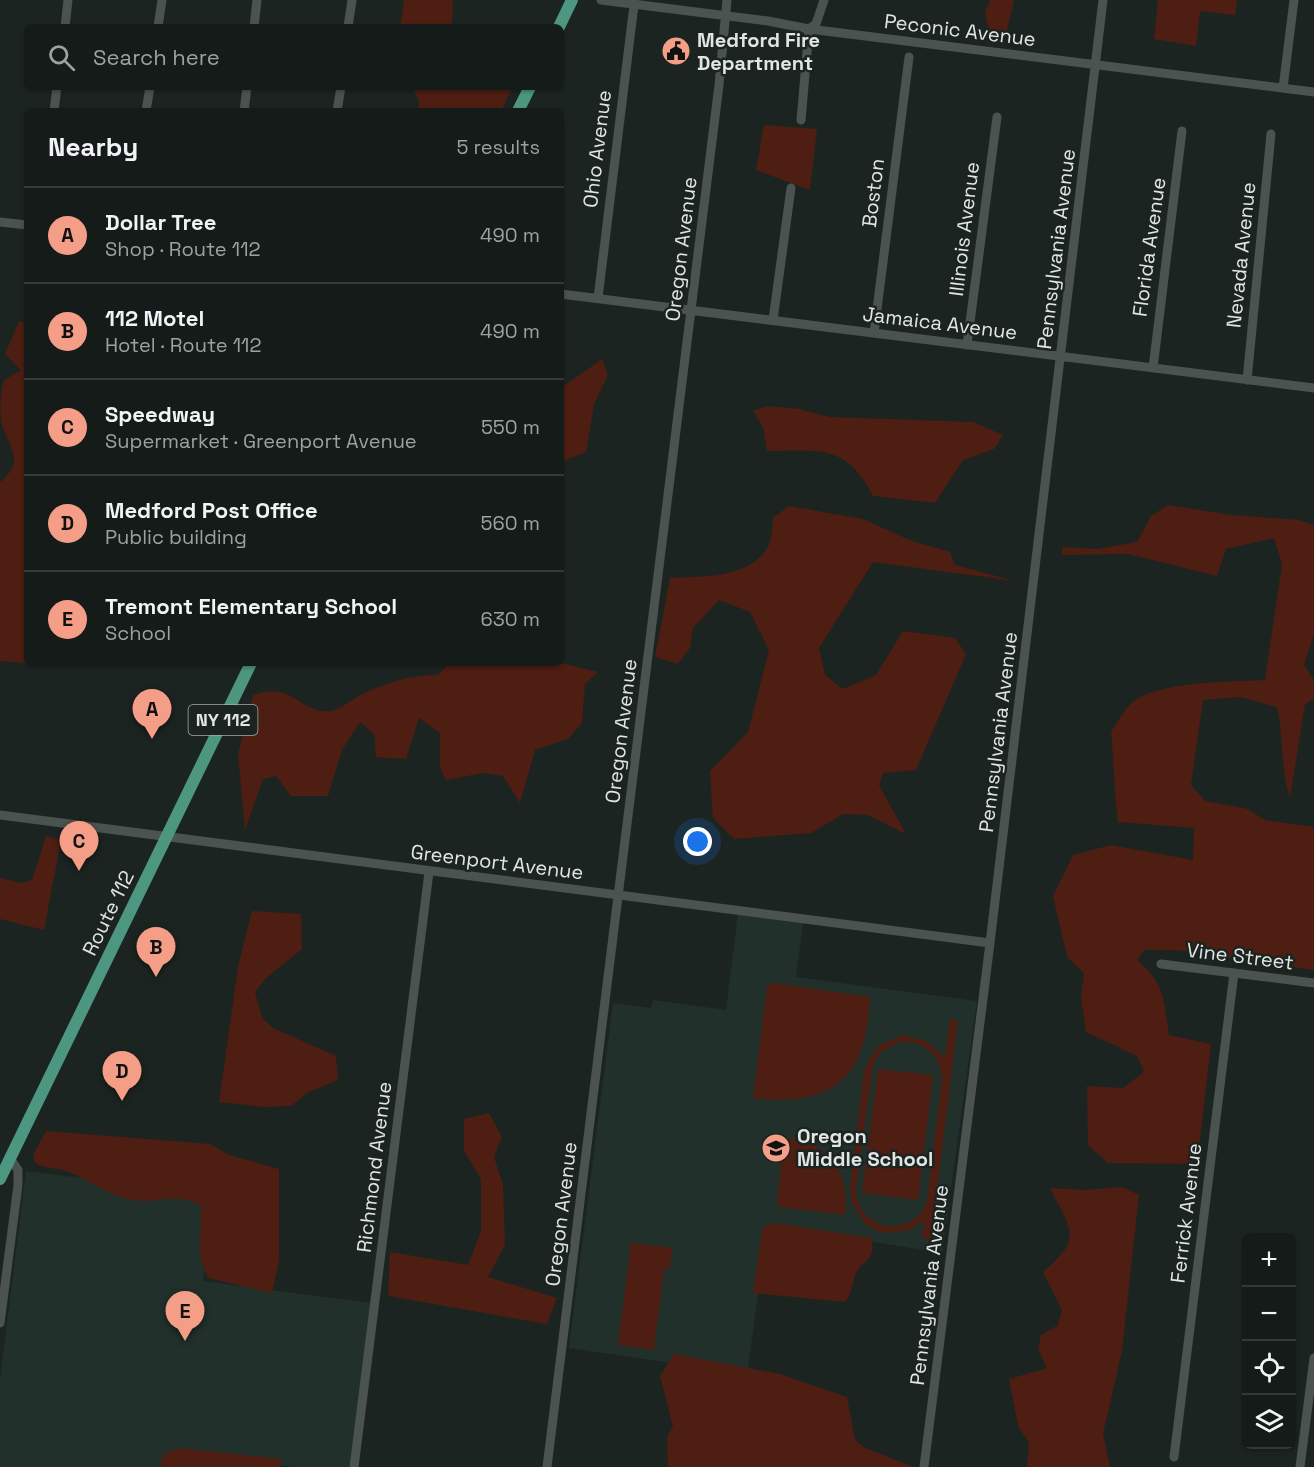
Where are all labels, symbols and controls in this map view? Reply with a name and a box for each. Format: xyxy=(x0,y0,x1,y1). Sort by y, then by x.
street label: Peconic Avenue xyxy=(883,8,1037,52)
search box xyxy=(24,24,564,90)
place label: Medford Fire Department xyxy=(697,27,820,76)
public building icon: Medford Fire Department xyxy=(660,35,692,67)
icon: search xyxy=(45,41,78,74)
text: Search here xyxy=(93,43,220,71)
street label: Ohio Avenue xyxy=(577,89,617,209)
text: Nearby xyxy=(48,130,138,164)
text: 5 results xyxy=(456,134,540,160)
street label: Pennsylvania Avenue xyxy=(1031,147,1081,351)
street label: Boston xyxy=(856,157,890,229)
street label: Illinois Avenue xyxy=(943,160,985,298)
street label: Oregon Avenue xyxy=(659,175,703,323)
street label: Florida Avenue xyxy=(1126,176,1172,318)
street label: Nevada Avenue xyxy=(1220,181,1262,329)
text: Dollar Tree xyxy=(105,208,216,236)
text: A xyxy=(61,222,74,248)
text: 490 m xyxy=(480,222,540,248)
text: Shop · Route 112 xyxy=(105,236,261,262)
street label: Jamaica Avenue xyxy=(861,301,1019,345)
text: 112 Motel xyxy=(105,304,204,332)
text: B xyxy=(61,318,74,344)
text: 490 m xyxy=(480,318,540,344)
text: Hotel · Route 112 xyxy=(105,332,262,358)
text: Speedway xyxy=(105,400,215,428)
text: C xyxy=(61,414,74,440)
text: 550 m xyxy=(481,414,540,440)
text: Supermarket · Greenport Avenue xyxy=(105,428,417,454)
text: Medford Post Office xyxy=(105,496,318,524)
text: D xyxy=(61,510,74,536)
text: 560 m xyxy=(481,510,540,536)
text: Public building xyxy=(105,524,247,550)
text: Tremont Elementary School xyxy=(105,592,397,620)
text: E xyxy=(62,606,73,632)
text: 630 m xyxy=(481,606,540,632)
text: School xyxy=(105,620,171,646)
street label: Pennsylvania Avenue xyxy=(973,630,1023,834)
street label: Oregon Avenue xyxy=(599,657,643,805)
pin: A xyxy=(132,690,172,739)
road number: NY 112 xyxy=(188,705,258,735)
pin: C xyxy=(60,822,98,871)
your location xyxy=(683,827,712,856)
street label: Greenport Avenue xyxy=(409,839,585,885)
street label: Route 112 xyxy=(76,866,140,960)
pin: B xyxy=(136,928,176,977)
street label: Vine Street xyxy=(1185,937,1295,975)
pin: D xyxy=(102,1052,142,1101)
street label: Richmond Avenue xyxy=(351,1080,397,1254)
place label: Oregon Middle School xyxy=(797,1123,933,1172)
school or university icon: Oregon Middle School xyxy=(760,1132,792,1164)
street label: Oregon Avenue xyxy=(539,1140,583,1288)
street label: Ferrick Avenue xyxy=(1165,1142,1207,1284)
street label: Pennsylvania Avenue xyxy=(904,1183,954,1387)
map controls xyxy=(1242,1233,1296,1449)
button: + xyxy=(1242,1233,1296,1287)
button: − xyxy=(1242,1287,1296,1341)
pin: E xyxy=(166,1292,204,1341)
button: locate xyxy=(1242,1341,1296,1395)
button: layers xyxy=(1242,1395,1296,1449)

